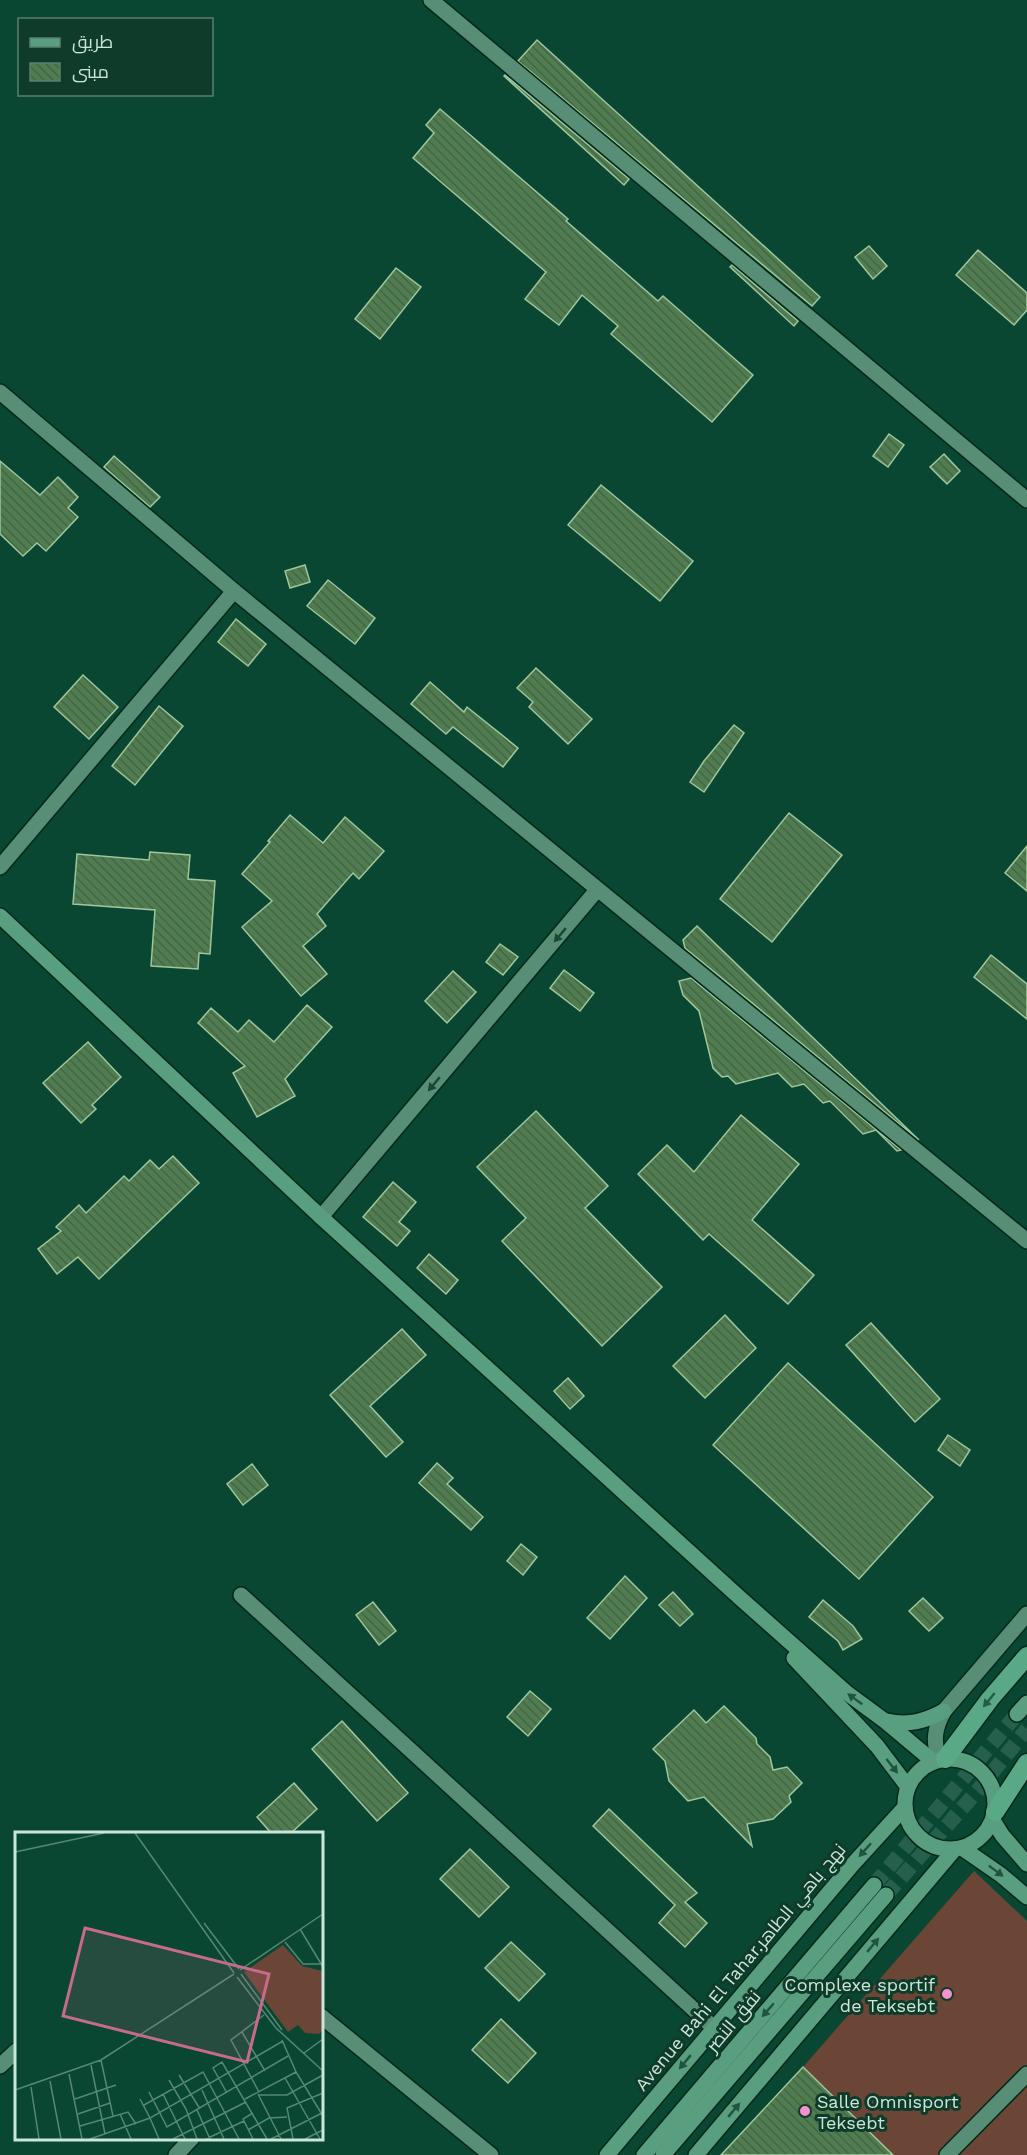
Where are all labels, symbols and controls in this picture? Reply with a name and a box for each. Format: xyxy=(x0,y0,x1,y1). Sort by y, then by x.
legend xyxy=(18,18,213,96)
text: طريق xyxy=(72,31,113,54)
text: مبنى xyxy=(72,61,109,83)
one-way arrow xyxy=(553,927,566,943)
one-way arrow xyxy=(427,1076,440,1092)
one-way arrow xyxy=(983,1692,996,1708)
one-way arrow xyxy=(848,1693,864,1705)
one-way arrow xyxy=(886,1758,898,1773)
inset map xyxy=(15,1832,322,2140)
street label: Avenue Bahi El Tahar,نهج باهي الطاهر xyxy=(630,1839,853,2097)
one-way arrow xyxy=(859,1842,872,1857)
one-way arrow xyxy=(987,1865,1003,1877)
one-way arrow xyxy=(866,1938,879,1953)
place label: Complexe sportif de Teksebt xyxy=(784,1974,935,2016)
street label: نفق النصر xyxy=(701,1986,766,2058)
marker: Complexe sportif de Teksebt xyxy=(940,1987,954,2001)
one-way arrow xyxy=(762,2002,775,2017)
one-way arrow xyxy=(678,2054,691,2070)
place label: Salle Omnisport Teksebt xyxy=(817,2091,959,2133)
one-way arrow xyxy=(727,2102,740,2118)
marker: Salle Omnisport Teksebt xyxy=(798,2104,812,2118)

